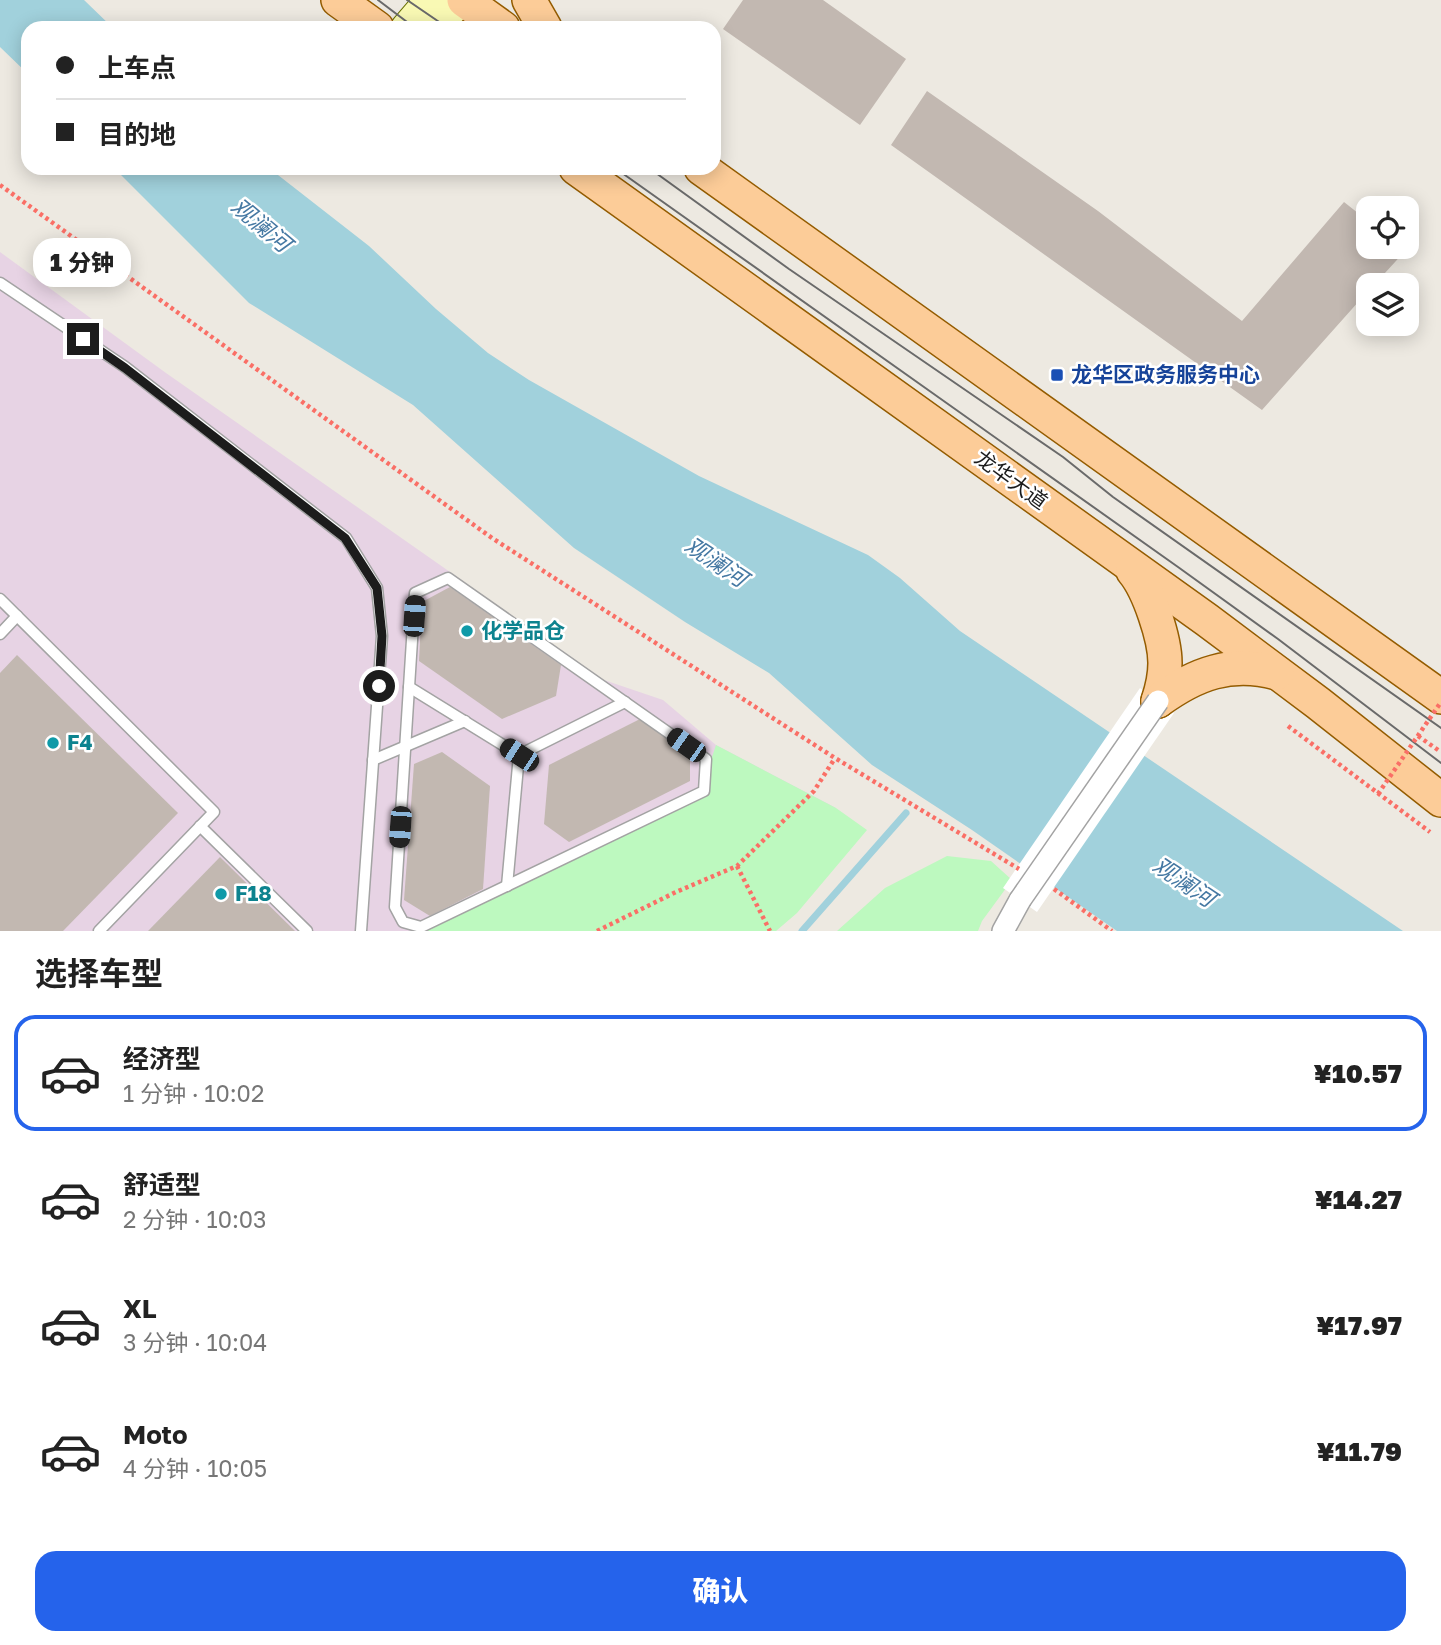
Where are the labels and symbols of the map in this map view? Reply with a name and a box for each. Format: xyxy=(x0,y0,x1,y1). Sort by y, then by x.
water label: 观澜河 xyxy=(226,191,300,260)
callout: 1 分钟 xyxy=(34,238,132,286)
route end xyxy=(67,323,99,355)
place label: 龙华区政务服务中心 xyxy=(1071,361,1260,387)
marker: 龙华区政务服务中心 xyxy=(1049,367,1065,383)
street label: 龙华大道 xyxy=(970,444,1053,514)
water label: 观澜河 xyxy=(680,530,756,594)
car xyxy=(403,594,426,638)
place label: 化学品仓 xyxy=(481,617,565,643)
marker: 化学品仓 xyxy=(459,623,475,639)
route start xyxy=(363,670,395,702)
car xyxy=(663,724,710,766)
place label: F4 xyxy=(67,729,93,755)
marker: F4 xyxy=(45,735,61,751)
car xyxy=(496,735,543,775)
car xyxy=(389,805,412,849)
water label: 观澜河 xyxy=(1148,850,1224,914)
place label: F18 xyxy=(235,880,272,906)
marker: F18 xyxy=(213,886,229,902)

